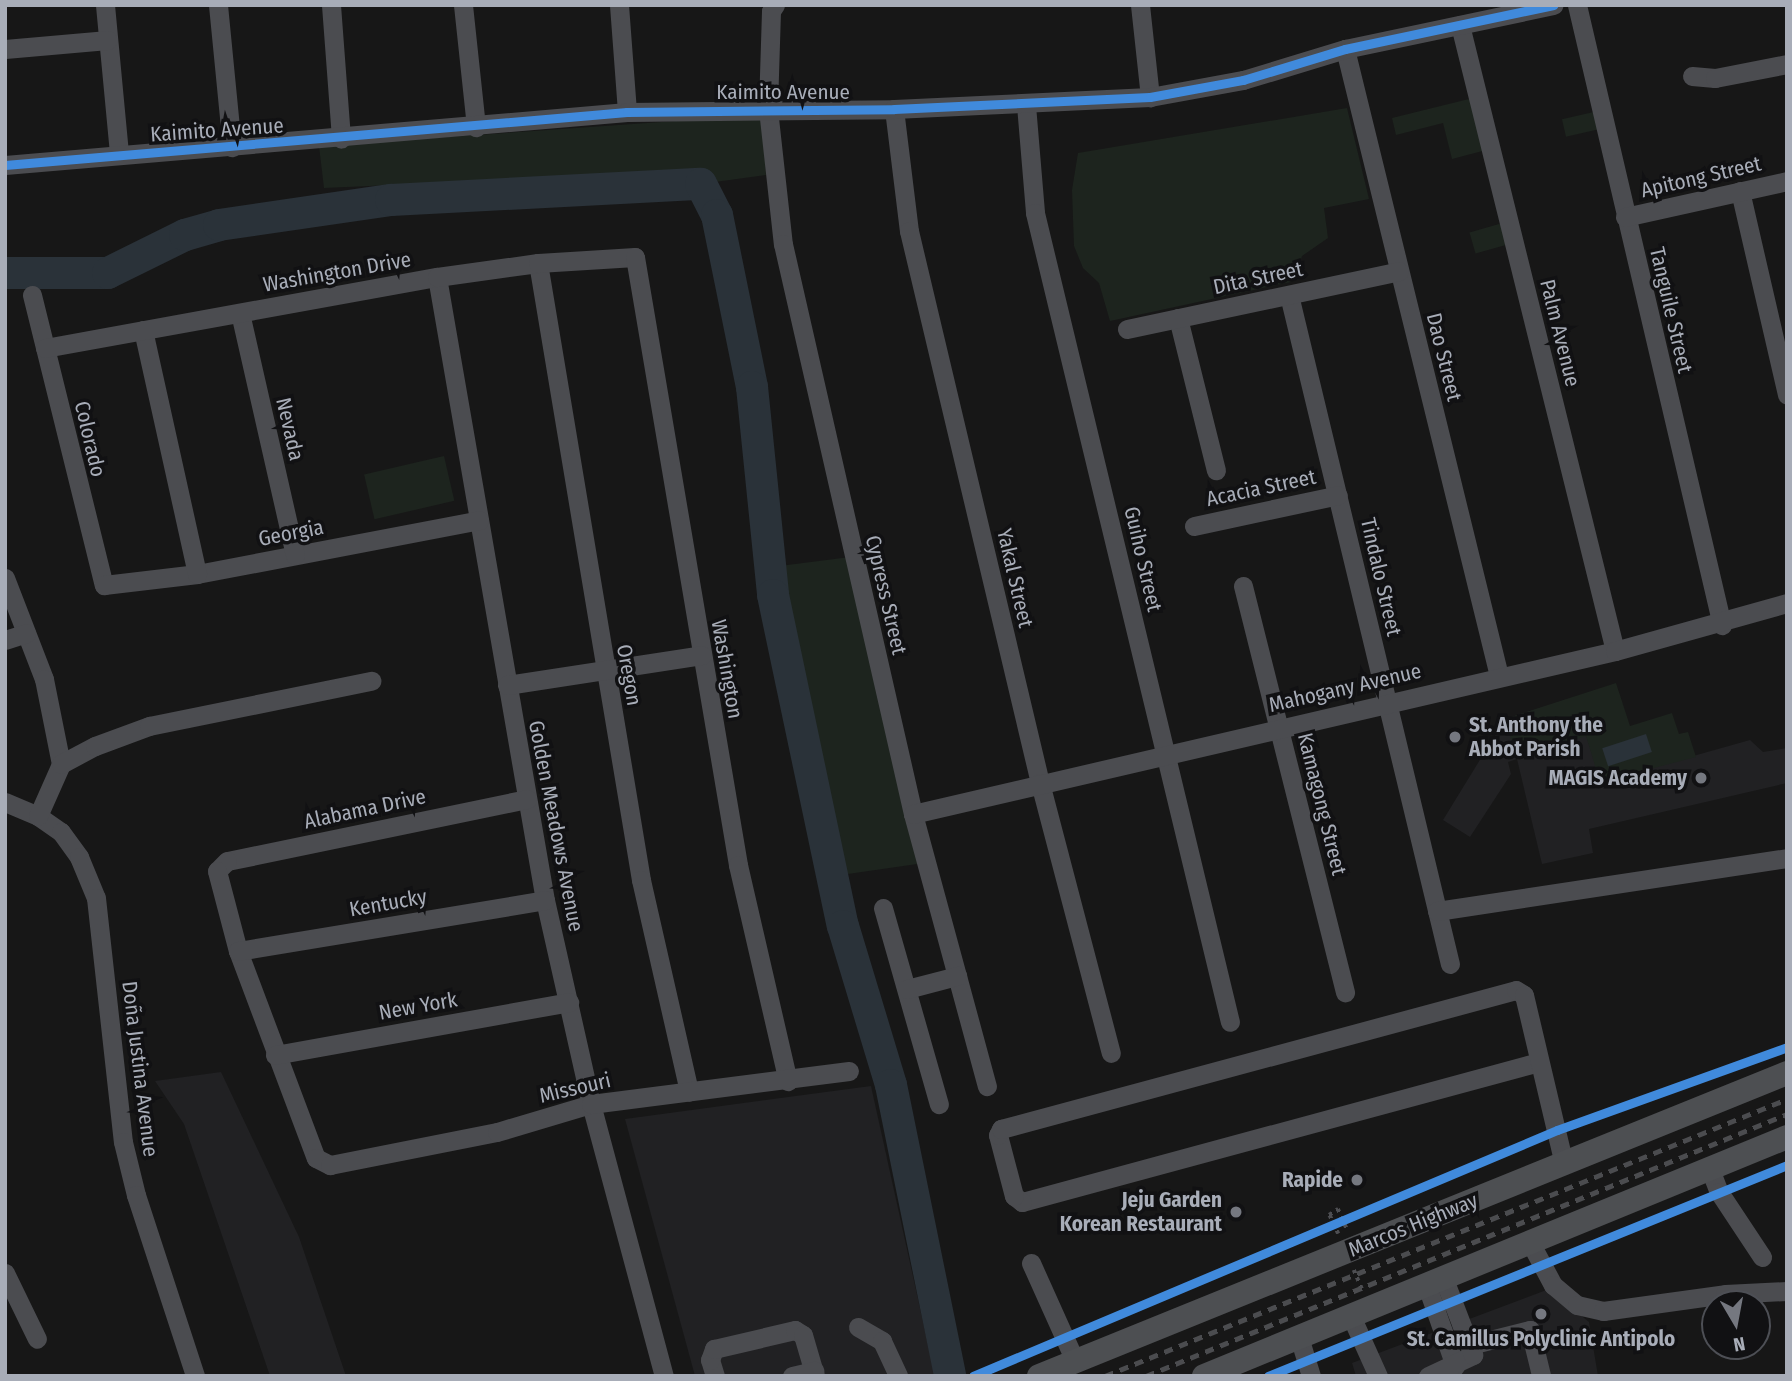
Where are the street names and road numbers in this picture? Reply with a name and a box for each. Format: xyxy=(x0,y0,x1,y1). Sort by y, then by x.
street label: Kaimito Avenue xyxy=(716,79,850,105)
street label: Kaimito Avenue xyxy=(149,113,285,147)
street label: Apitong Street xyxy=(1638,151,1764,203)
street label: Tanguile Street xyxy=(1644,245,1698,375)
street label: Washington Drive xyxy=(261,247,413,297)
street label: Dita Street xyxy=(1211,256,1305,300)
street label: Palm Avenue xyxy=(1535,277,1585,389)
street label: Dao Street xyxy=(1421,310,1467,404)
street label: Nevada xyxy=(271,395,309,463)
street label: Colorado xyxy=(69,399,111,479)
street label: Acacia Street xyxy=(1204,464,1318,512)
street label: Guiho Street xyxy=(1119,504,1167,614)
street label: Georgia xyxy=(256,514,326,552)
street label: Tindalo Street xyxy=(1355,515,1407,639)
street label: Yakal Street xyxy=(991,526,1039,630)
street label: Cypress Street xyxy=(860,533,912,657)
street label: Washington xyxy=(706,617,748,721)
street label: Oregon xyxy=(611,642,647,708)
street label: Mahogany Avenue xyxy=(1266,658,1424,718)
street label: Golden Meadows Avenue xyxy=(523,718,589,934)
street label: Kamagong Street xyxy=(1292,730,1352,878)
street label: Alabama Drive xyxy=(302,784,428,834)
street label: Kentucky xyxy=(347,884,429,922)
street label: Doña Justina Avenue xyxy=(117,980,163,1158)
street label: New York xyxy=(377,987,459,1025)
street label: Missouri xyxy=(537,1068,613,1108)
street label: Marcos Highway xyxy=(1345,1188,1481,1262)

